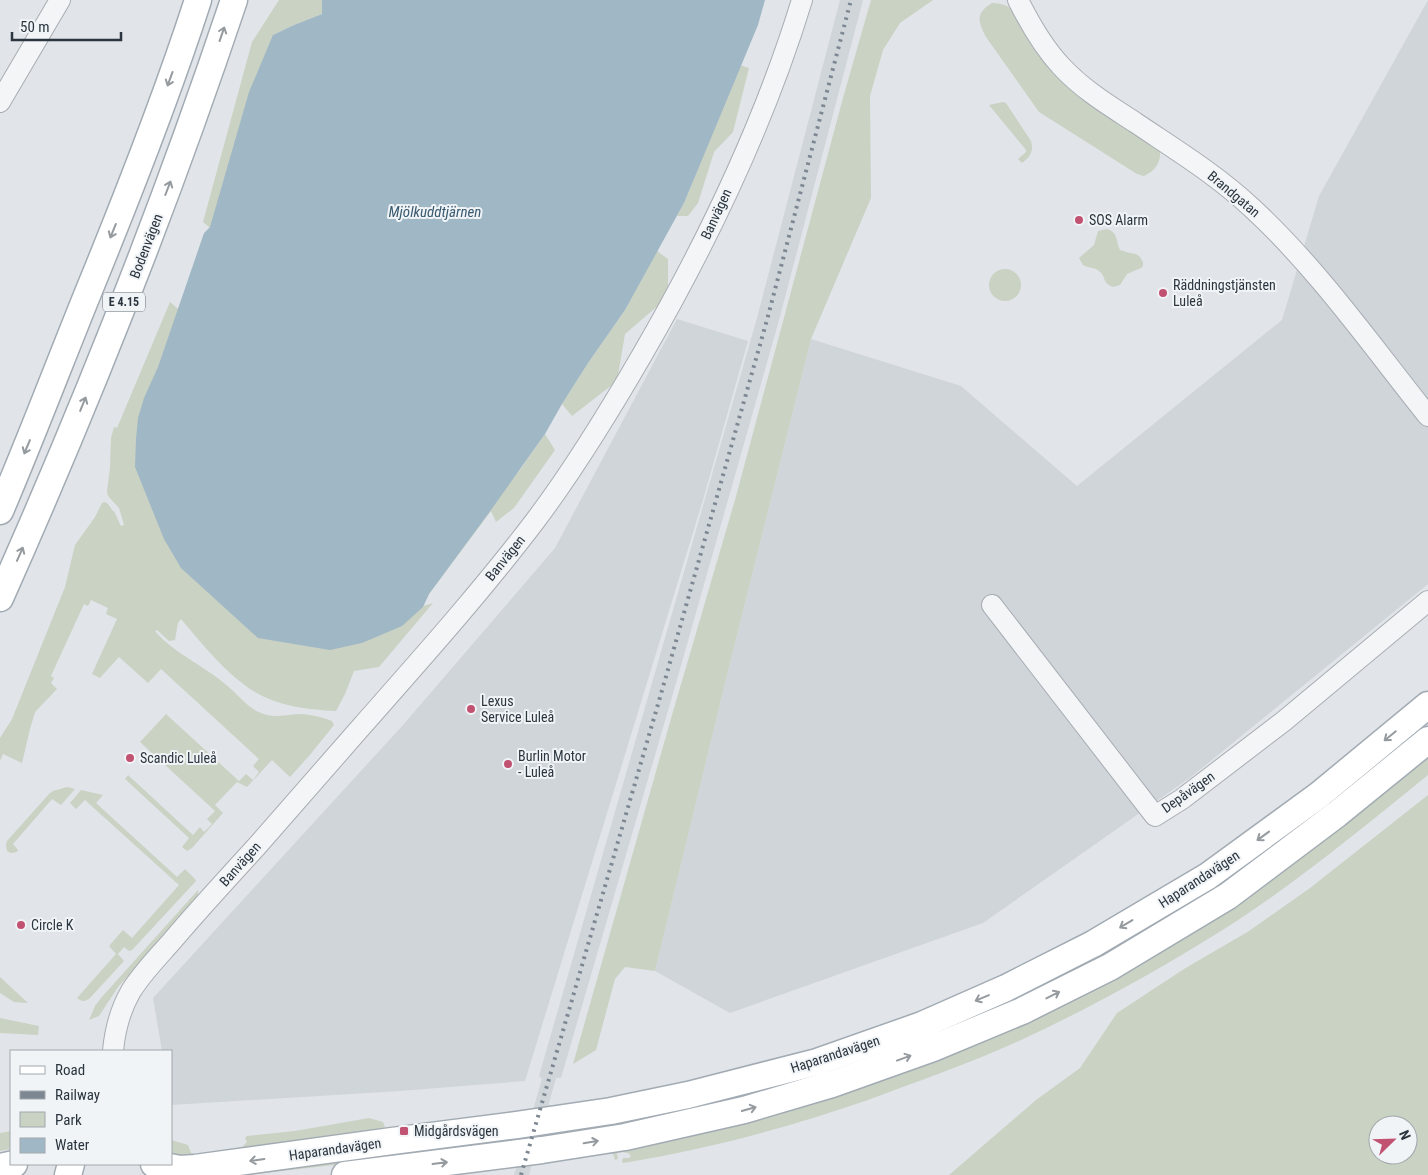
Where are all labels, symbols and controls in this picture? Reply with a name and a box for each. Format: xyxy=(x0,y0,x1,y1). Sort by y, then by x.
scale bar xyxy=(12,10,121,42)
text: 50 m xyxy=(20,18,50,36)
one-way arrow xyxy=(218,27,227,43)
one-way arrow xyxy=(165,71,174,86)
street label: Brandgatan xyxy=(1205,168,1263,220)
one-way arrow xyxy=(164,181,174,196)
street label: Banvägen xyxy=(697,186,735,242)
water label: Mjölkuddtjärnen xyxy=(389,203,481,221)
street label: Bodenvägen xyxy=(126,211,166,281)
place label: SOS Alarm xyxy=(1089,212,1148,228)
marker: SOS Alarm xyxy=(1073,214,1085,226)
one-way arrow xyxy=(108,223,117,238)
place label: Räddningstjänsten Luleå xyxy=(1173,277,1276,309)
marker: Räddningstjänsten Luleå xyxy=(1157,287,1169,299)
road number: E 4.15 xyxy=(103,292,145,312)
one-way arrow xyxy=(78,397,88,412)
one-way arrow xyxy=(22,439,32,454)
street label: Banvägen xyxy=(482,532,528,584)
one-way arrow xyxy=(15,547,25,562)
place label: Lexus Service Luleå xyxy=(481,693,554,725)
marker: Lexus Service Luleå xyxy=(465,703,477,715)
one-way arrow xyxy=(1384,730,1397,741)
place label: Burlin Motor - Luleå xyxy=(518,748,586,780)
place label: Scandic Luleå xyxy=(140,750,217,766)
marker: Scandic Luleå xyxy=(124,752,136,764)
marker: Burlin Motor - Luleå xyxy=(502,758,514,770)
street label: Depåvägen xyxy=(1158,768,1218,816)
one-way arrow xyxy=(1256,831,1270,841)
street label: Banvägen xyxy=(216,839,264,889)
street label: Haparandavägen xyxy=(1156,847,1242,911)
place label: Circle K xyxy=(31,917,74,933)
marker: Circle K xyxy=(15,919,27,931)
one-way arrow xyxy=(1120,920,1134,930)
one-way arrow xyxy=(1046,990,1061,1000)
one-way arrow xyxy=(975,994,990,1004)
street label: Haparandavägen xyxy=(788,1032,882,1076)
legend xyxy=(10,1050,172,1165)
one-way arrow xyxy=(896,1053,911,1062)
text: Road xyxy=(55,1061,85,1079)
text: Railway xyxy=(55,1086,100,1104)
one-way arrow xyxy=(741,1103,757,1113)
text: Park xyxy=(55,1111,82,1129)
north arrow xyxy=(1368,1115,1418,1165)
place label: Midgårdsvägen xyxy=(414,1123,499,1139)
marker: Midgårdsvägen xyxy=(398,1125,410,1137)
text: N xyxy=(1396,1128,1414,1142)
street label: Haparandavägen xyxy=(288,1135,382,1163)
text: Water xyxy=(55,1136,90,1154)
one-way arrow xyxy=(582,1137,598,1147)
one-way arrow xyxy=(250,1155,266,1165)
one-way arrow xyxy=(432,1158,448,1168)

